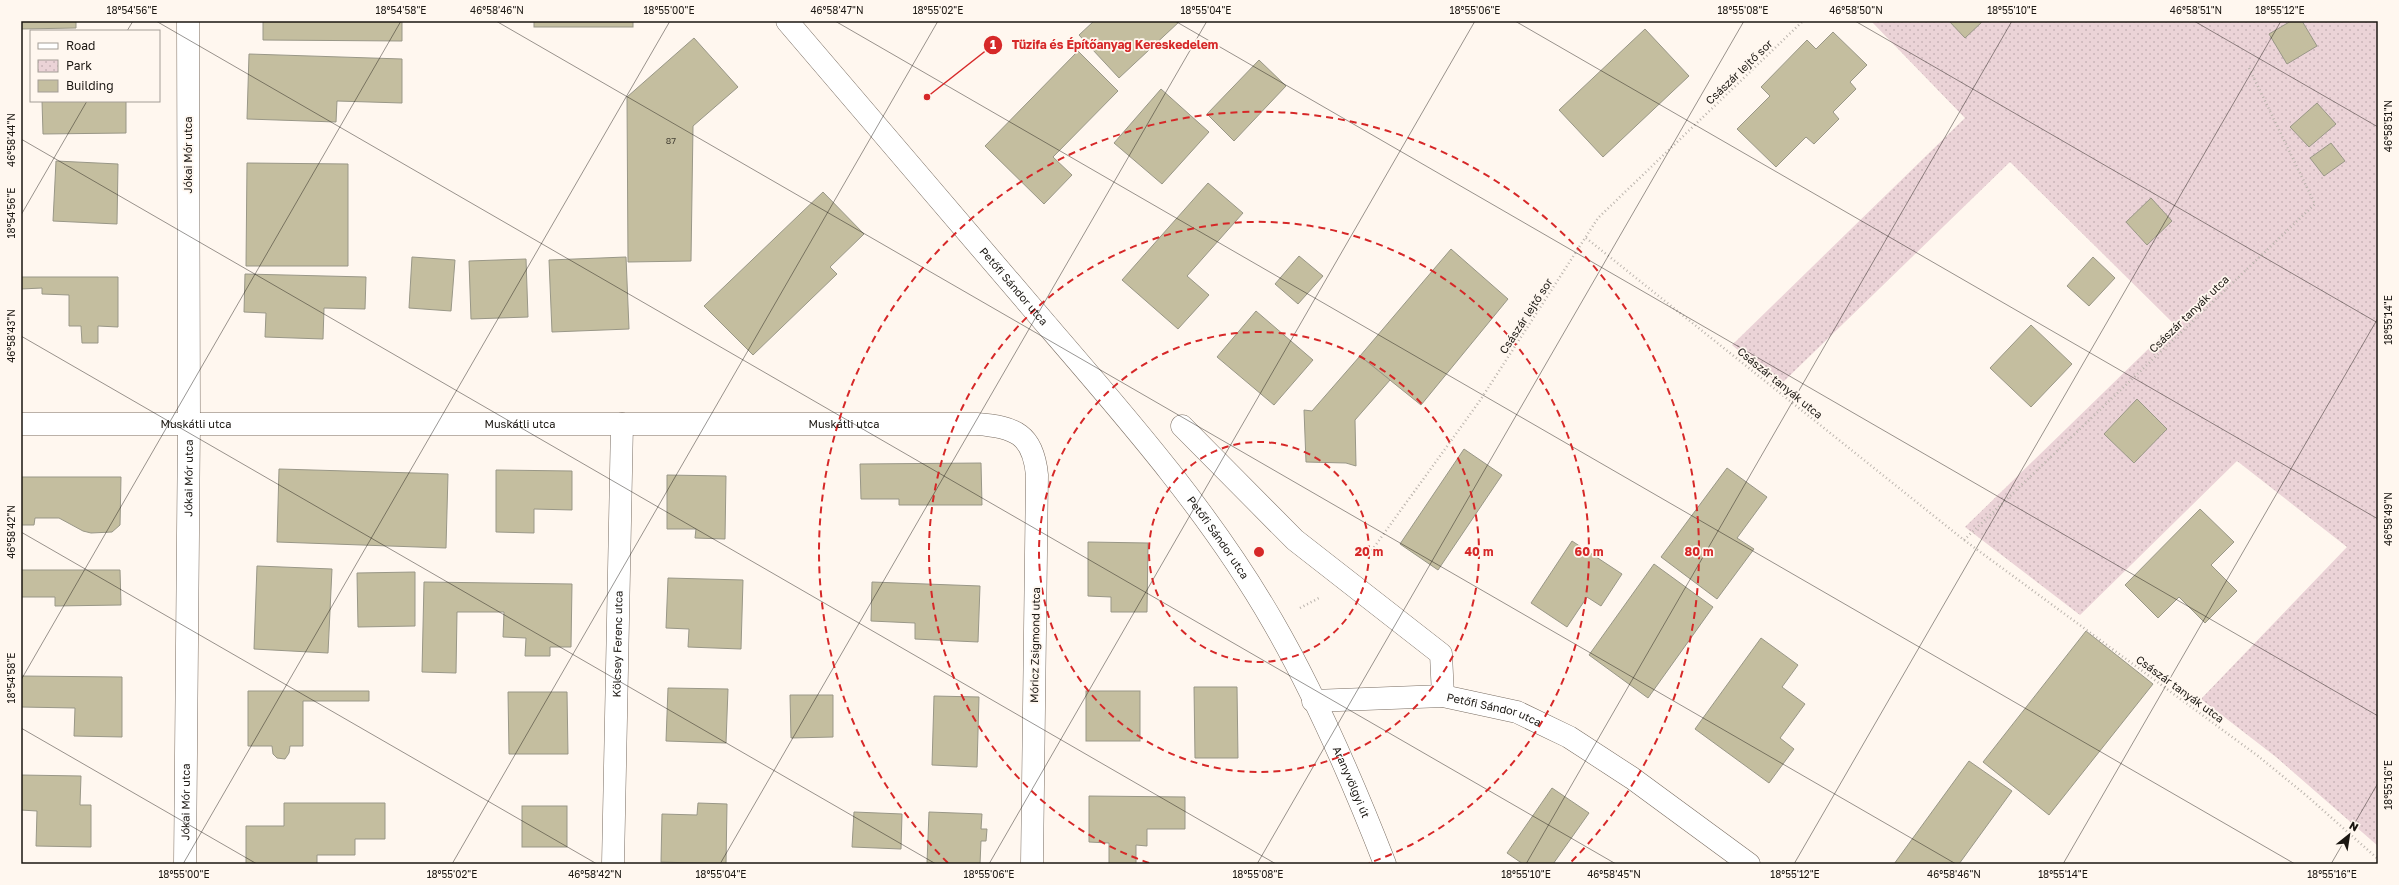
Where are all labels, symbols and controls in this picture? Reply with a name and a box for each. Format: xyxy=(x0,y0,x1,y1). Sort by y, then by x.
text: 18°54'56"E xyxy=(107,4,157,16)
text: 18°54'58"E xyxy=(376,4,426,16)
text: 46°58'46"N xyxy=(470,4,524,16)
text: 18°55'00"E xyxy=(643,4,695,16)
text: 46°58'47"N xyxy=(810,4,864,16)
text: 18°55'02"E xyxy=(913,4,963,16)
text: 18°55'04"E xyxy=(1181,4,1231,16)
text: 18°55'06"E xyxy=(1450,4,1500,16)
text: 18°55'08"E xyxy=(1718,4,1768,16)
text: 46°58'50"N xyxy=(1829,4,1883,16)
text: 18°55'10"E xyxy=(1987,4,2037,16)
text: 46°58'51"N xyxy=(2170,4,2222,16)
text: 18°55'12"E xyxy=(2255,4,2305,16)
legend xyxy=(30,30,160,102)
callout: Tüzifa és Építőanyag Kereskedelem xyxy=(983,33,1226,57)
street label: Császár lejtő sor xyxy=(1703,36,1775,107)
text: 1 xyxy=(990,37,996,52)
text: Tüzifa és Építőanyag Kereskedelem xyxy=(1012,37,1218,52)
text: Road xyxy=(66,38,95,53)
text: Park xyxy=(66,58,92,73)
text: Building xyxy=(66,78,114,93)
text: 46°58'51"N xyxy=(2382,100,2394,152)
text: 46°58'44"N xyxy=(5,113,17,167)
street label: Jókai Mór utca xyxy=(181,116,194,194)
house number: 87 xyxy=(666,135,676,146)
text: 18°54'56"E xyxy=(5,188,17,238)
street label: Petőfi Sándor utca xyxy=(977,245,1051,327)
street label: Császár tanyák utca xyxy=(2146,272,2231,355)
street label: Császár lejtő sor xyxy=(1496,275,1555,356)
text: 18°55'14"E xyxy=(2382,295,2394,345)
text: 46°58'43"N xyxy=(5,309,17,363)
street label: Császár tanyák utca xyxy=(1735,344,1825,421)
street label: Muskátli utca xyxy=(160,417,232,430)
street label: Muskátli utca xyxy=(484,417,556,430)
street label: Muskátli utca xyxy=(808,417,880,430)
street label: Jókai Mór utca xyxy=(181,439,195,517)
text: 46°58'49"N xyxy=(2382,492,2394,546)
street label: Petőfi Sándor utca xyxy=(1185,493,1252,581)
text: 46°58'42"N xyxy=(5,505,17,559)
text: 20 m xyxy=(1355,544,1383,559)
text: 40 m xyxy=(1465,544,1493,559)
text: 60 m xyxy=(1575,544,1603,559)
text: 80 m xyxy=(1685,544,1713,559)
centre of rings xyxy=(1252,545,1266,559)
street label: Móricz Zsigmond utca xyxy=(1027,587,1042,703)
street label: Kölcsey Ferenc utca xyxy=(609,591,625,697)
street label: Császár tanyák utca xyxy=(2134,652,2227,725)
text: 18°54'58"E xyxy=(5,653,17,703)
street label: Petőfi Sándor utca xyxy=(1446,690,1544,729)
street label: Aranyvölgyi út xyxy=(1331,744,1373,819)
text: 18°55'16"E xyxy=(2382,760,2394,810)
street label: Jókai Mór utca xyxy=(178,763,192,841)
north arrow xyxy=(2329,815,2369,855)
text: N xyxy=(2347,818,2361,834)
text: 18°55'00"E xyxy=(158,868,210,880)
text: 18°55'02"E xyxy=(427,868,477,880)
text: 46°58'42"N xyxy=(568,868,622,880)
text: 18°55'04"E xyxy=(696,868,746,880)
text: 18°55'06"E xyxy=(964,868,1014,880)
text: 18°55'08"E xyxy=(1233,868,1283,880)
text: 18°55'10"E xyxy=(1501,868,1551,880)
text: 46°58'45"N xyxy=(1587,868,1641,880)
text: 18°55'12"E xyxy=(1770,868,1820,880)
text: 46°58'46"N xyxy=(1927,868,1981,880)
text: 18°55'14"E xyxy=(2038,868,2088,880)
text: 18°55'16"E xyxy=(2307,868,2357,880)

